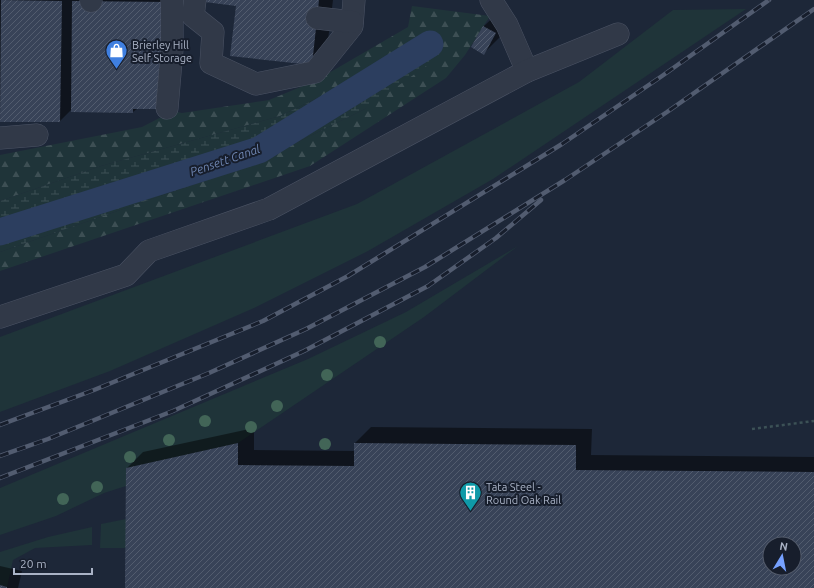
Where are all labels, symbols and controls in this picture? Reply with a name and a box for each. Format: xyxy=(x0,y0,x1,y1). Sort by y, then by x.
shop icon: Brierley Hill Self Storage xyxy=(104,38,130,71)
place label: Brierley Hill Self Storage xyxy=(132,39,192,64)
water label: Pensett Canal xyxy=(188,142,262,178)
building icon: Tata Steel - Round Oak Rail xyxy=(457,480,483,513)
place label: Tata Steel - Round Oak Rail xyxy=(486,481,561,506)
north arrow xyxy=(762,536,802,576)
text: N xyxy=(779,540,789,553)
scale bar xyxy=(14,550,92,576)
text: 20 m xyxy=(20,557,47,570)

